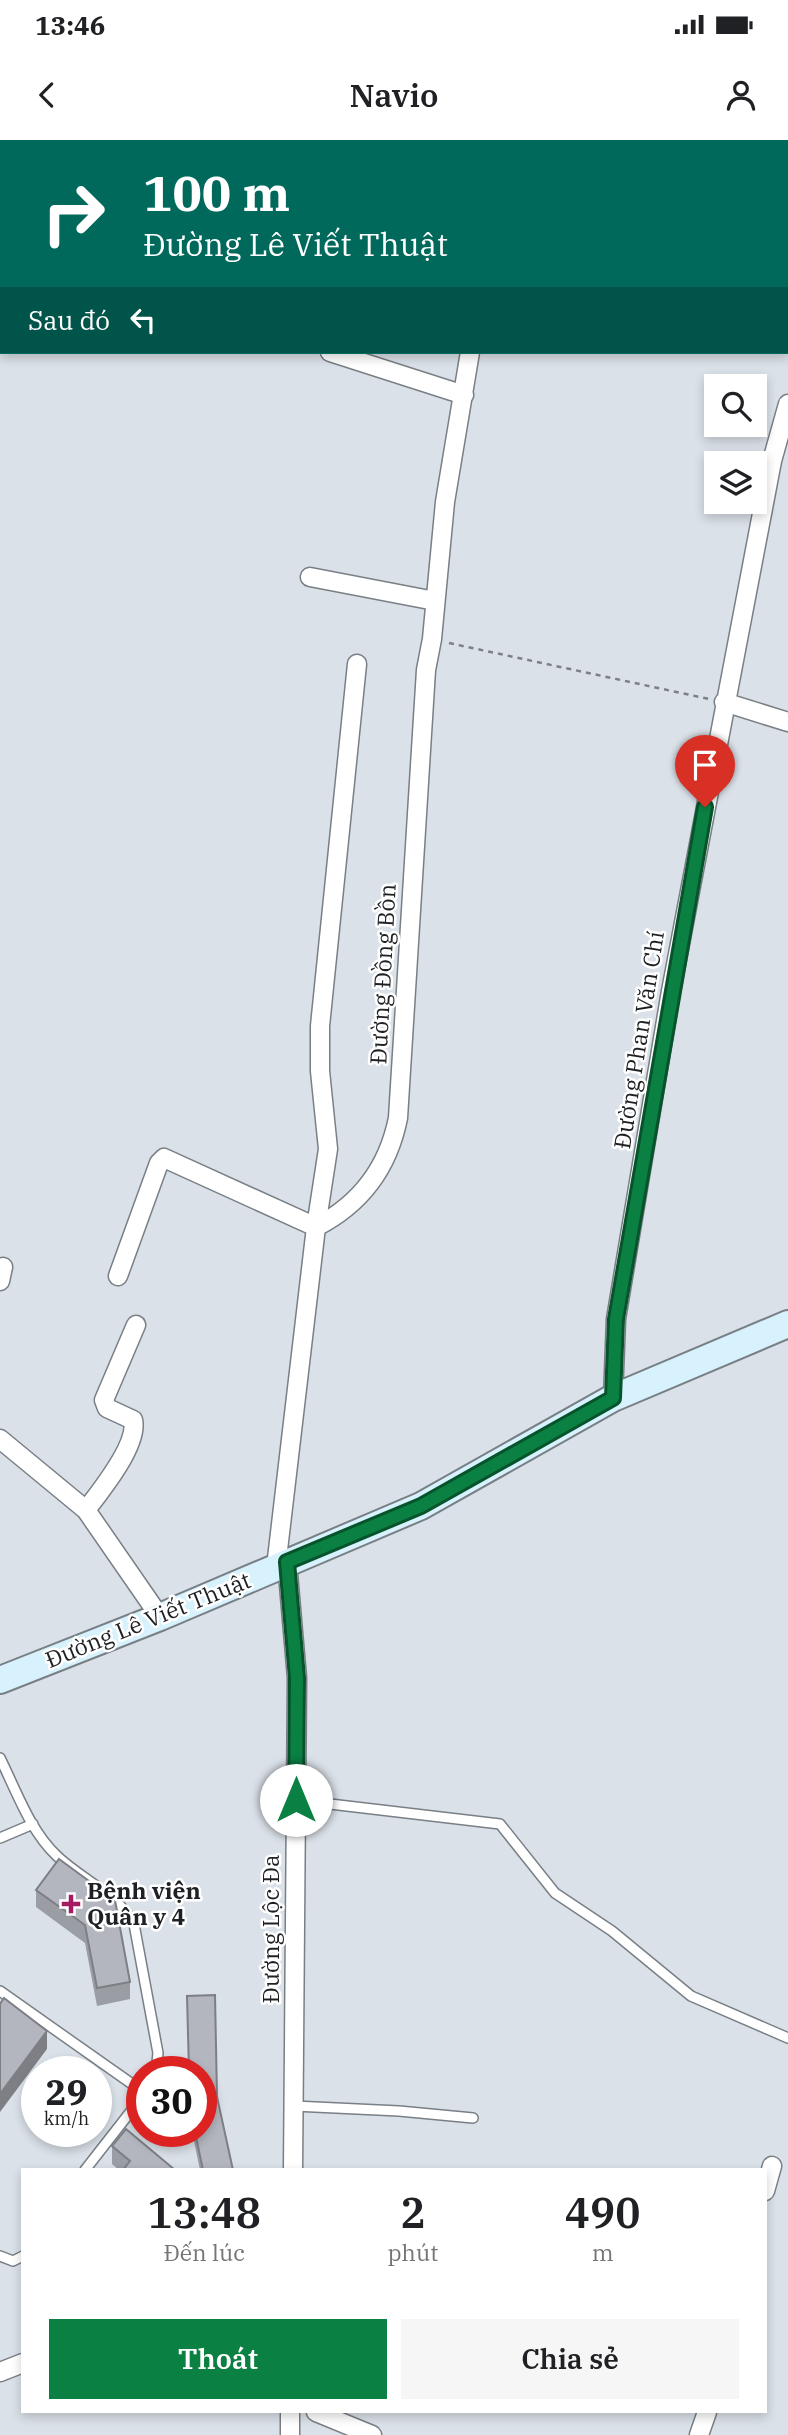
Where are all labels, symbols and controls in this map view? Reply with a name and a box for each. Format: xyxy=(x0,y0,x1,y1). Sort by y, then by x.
text: 13:46 xyxy=(35,8,105,42)
text: Navio xyxy=(349,74,439,116)
icon: back xyxy=(28,76,66,114)
icon: person xyxy=(722,76,760,114)
text: 100 m xyxy=(143,161,290,224)
icon: right xyxy=(28,168,119,259)
text: Đường Lê Viết Thuật xyxy=(143,223,448,265)
icon: left xyxy=(124,301,162,339)
text: Sau đó xyxy=(28,303,110,337)
map controls xyxy=(704,374,767,514)
button: search xyxy=(704,374,767,437)
button: layers xyxy=(704,451,767,514)
pin xyxy=(675,735,735,807)
icon: arrive xyxy=(686,746,724,784)
street label: Đường Đồng Bồn xyxy=(362,883,402,1065)
street label: Đường Phan Văn Chí xyxy=(606,929,670,1151)
street label: Đường Lê Viết Thuật xyxy=(40,1564,255,1674)
position arrow xyxy=(259,1763,333,1837)
street label: Đường Lộc Đa xyxy=(255,1855,285,2003)
place label: Bệnh viện Quân y 4 xyxy=(87,1875,201,1931)
marker: Bệnh viện Quân y 4 xyxy=(61,1894,81,1914)
speed limit sign: 30 xyxy=(126,2056,217,2147)
text: 29 xyxy=(45,2069,88,2115)
text: km/h xyxy=(44,2107,89,2130)
text: 13:48 xyxy=(148,2185,261,2240)
text: 2 xyxy=(400,2185,425,2240)
text: 490 xyxy=(565,2185,640,2240)
text: Đến lúc xyxy=(163,2237,245,2267)
text: phút xyxy=(387,2237,438,2267)
text: m xyxy=(592,2237,614,2267)
button: Thoát xyxy=(49,2319,387,2399)
button: Chia sẻ xyxy=(401,2319,739,2399)

